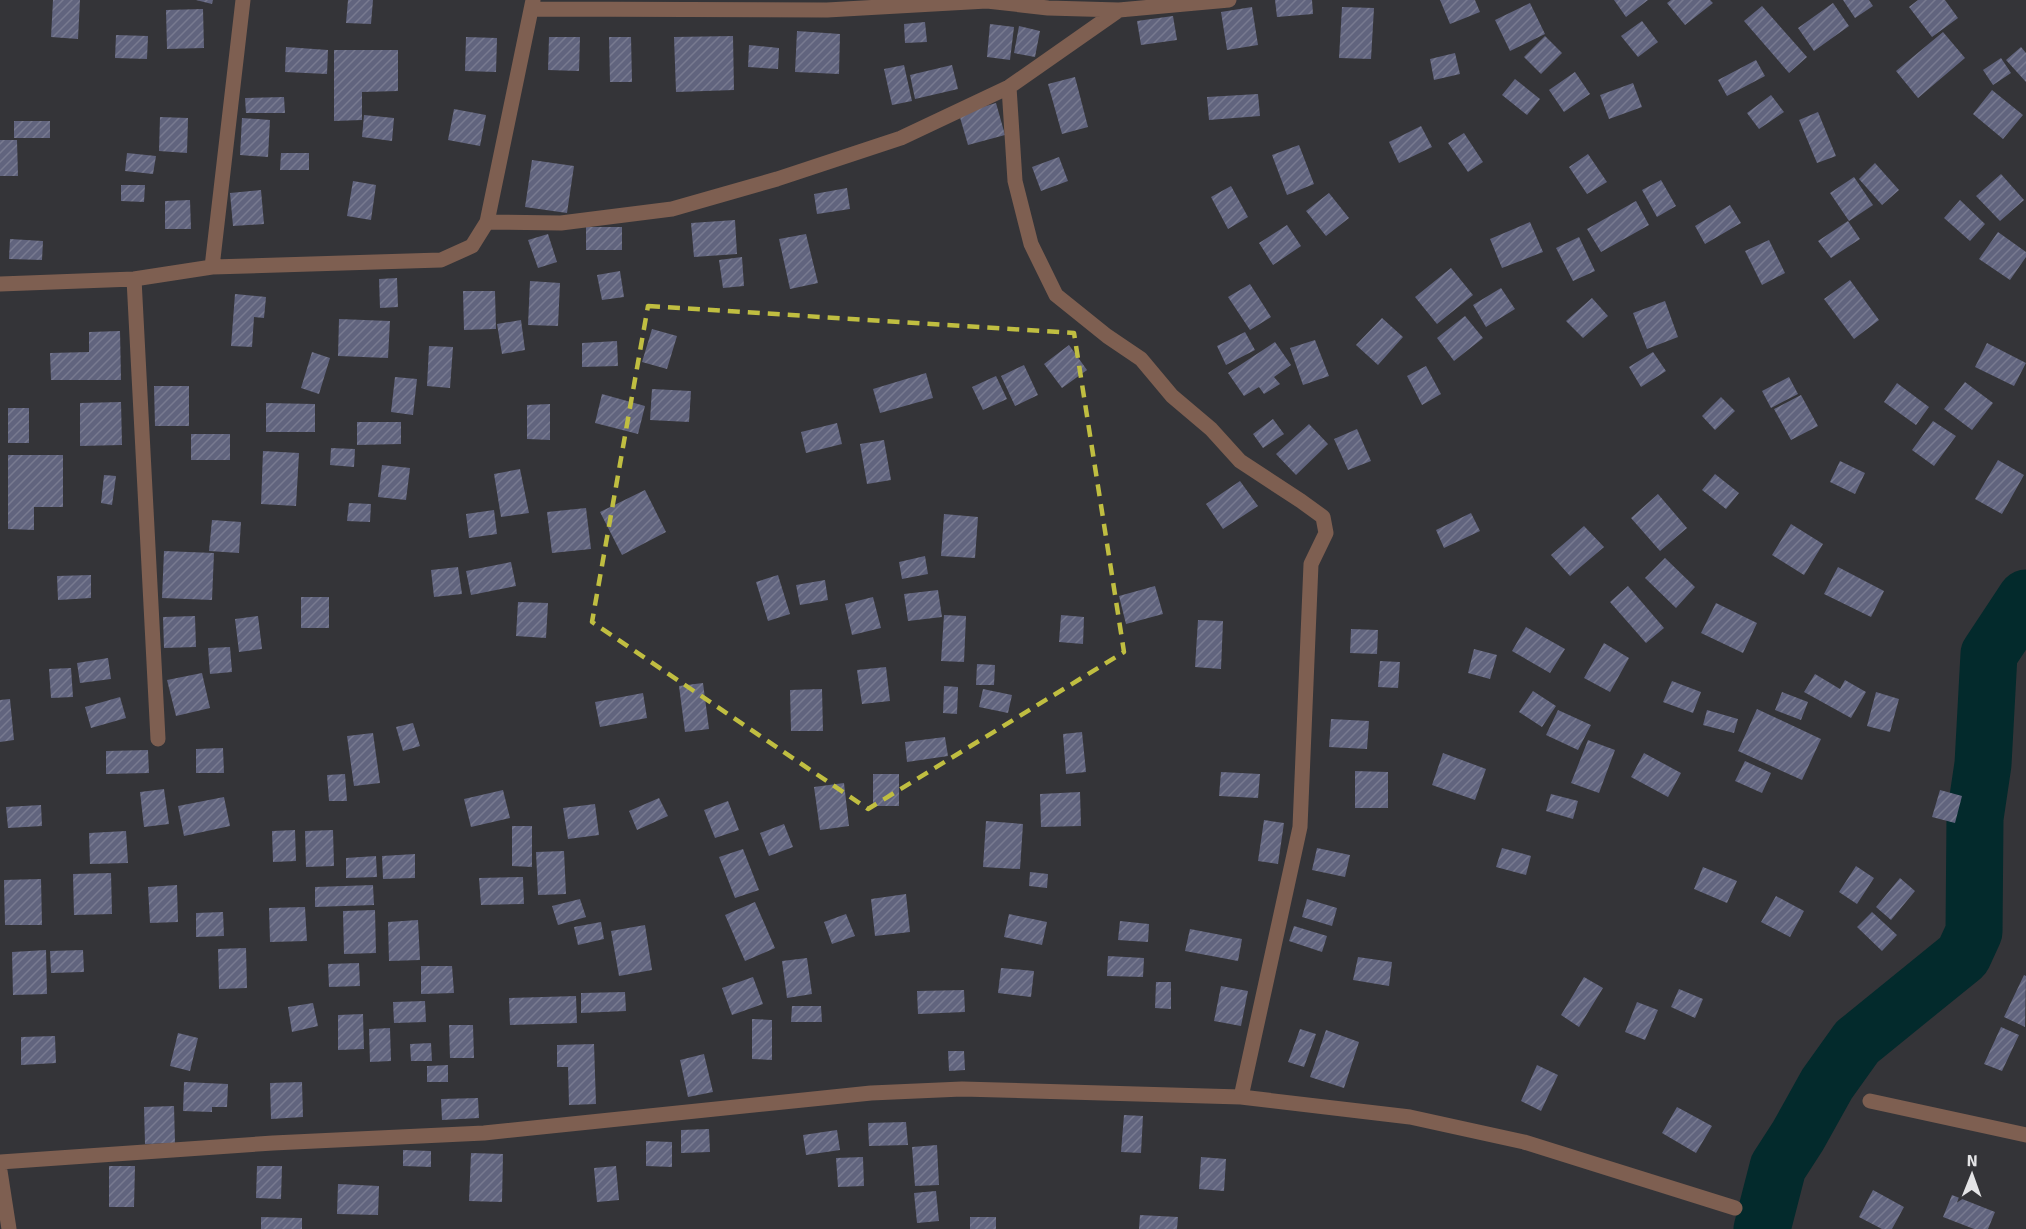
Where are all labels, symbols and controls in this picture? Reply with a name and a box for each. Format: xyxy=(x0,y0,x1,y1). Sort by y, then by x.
north arrow xyxy=(1942,1145,2002,1205)
text: N xyxy=(1967,1151,1978,1171)

